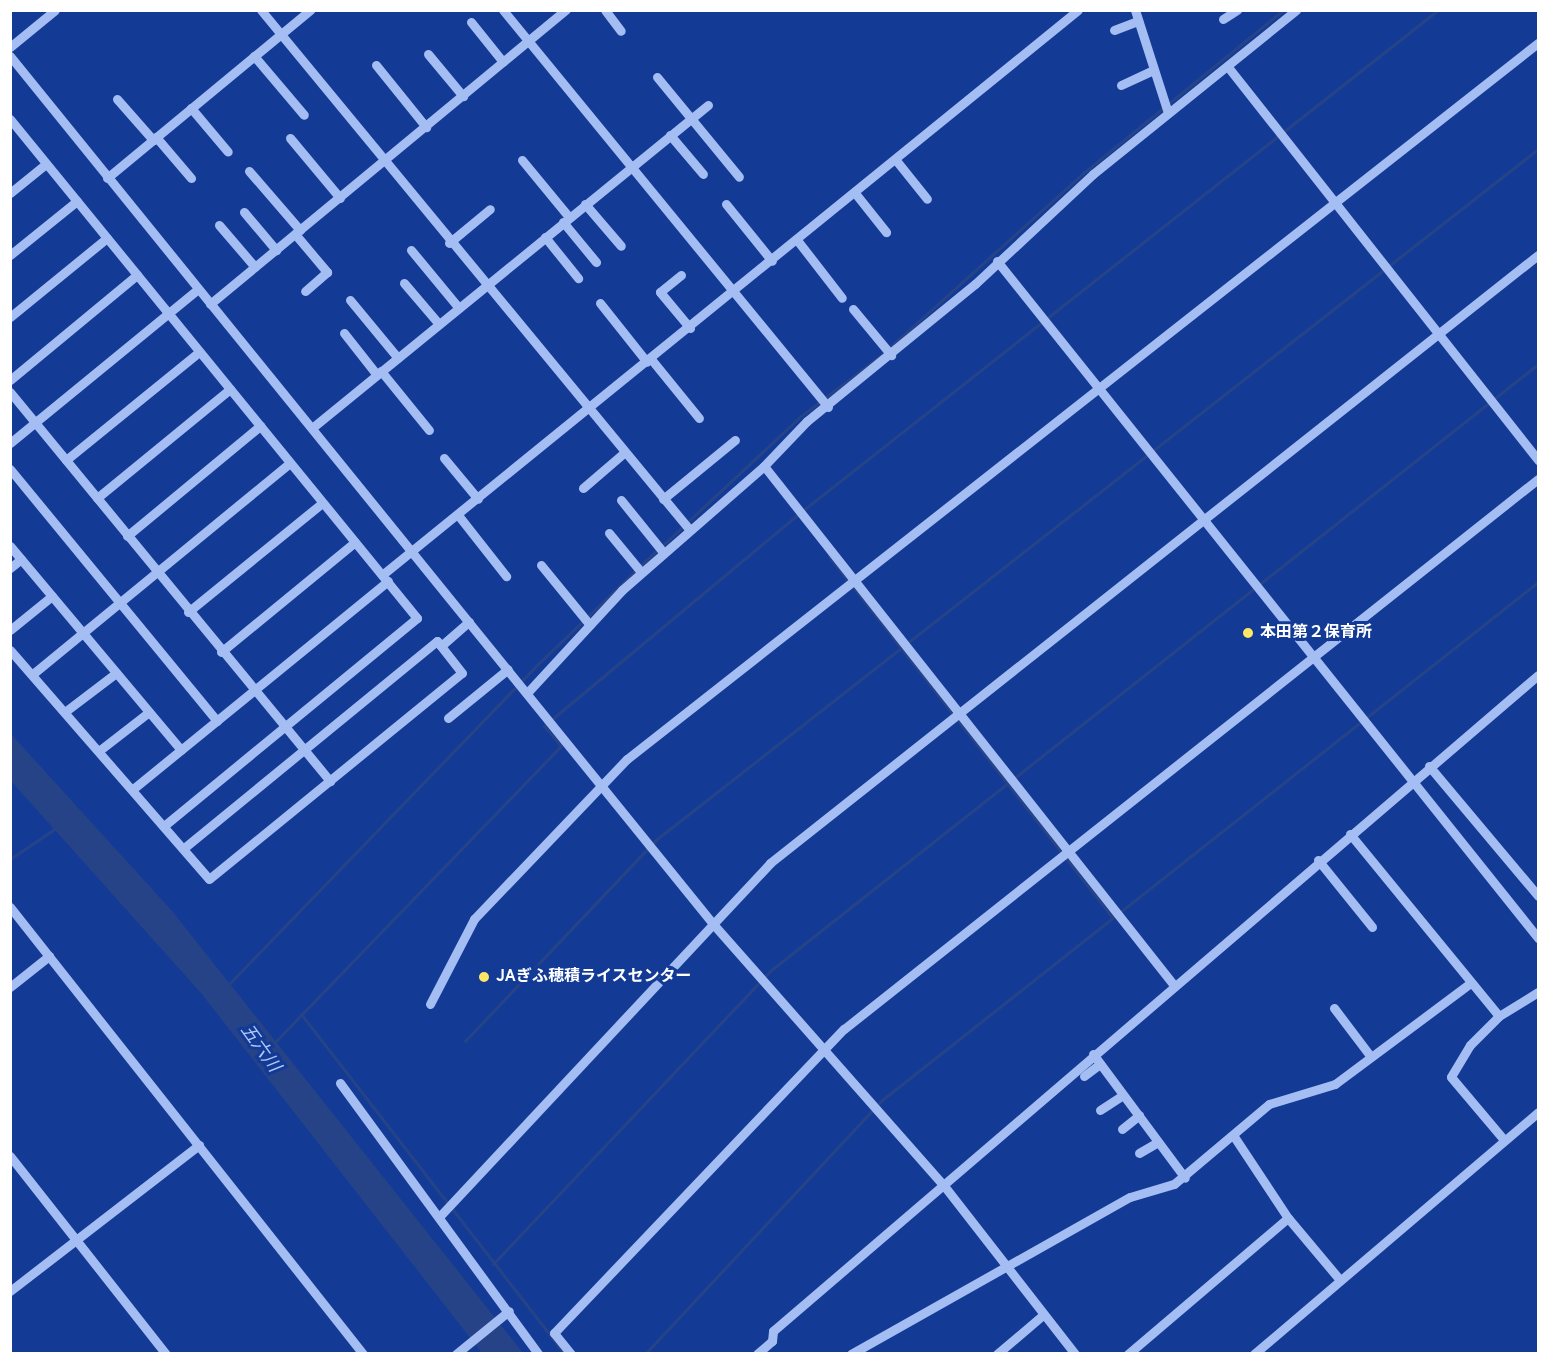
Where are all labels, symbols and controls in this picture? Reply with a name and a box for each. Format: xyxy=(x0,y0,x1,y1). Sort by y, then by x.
place label: 本田第２保育所 xyxy=(1260,623,1372,643)
marker: 本田第２保育所 xyxy=(1241,626,1255,640)
place label: JAぎふ穂積ライスセンター xyxy=(496,967,692,987)
marker: JAぎふ穂積ライスセンター xyxy=(477,970,491,984)
water label: 五六川 xyxy=(234,1021,284,1077)

